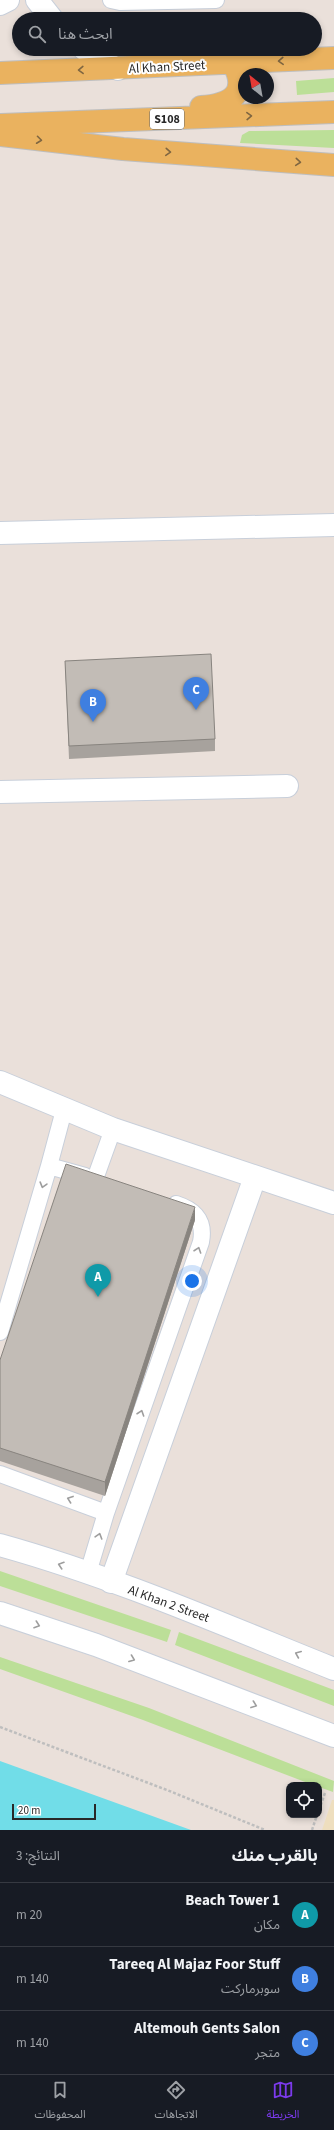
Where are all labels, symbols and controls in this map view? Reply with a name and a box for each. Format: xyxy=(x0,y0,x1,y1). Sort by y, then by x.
search box xyxy=(12,12,322,56)
icon: search xyxy=(26,23,48,45)
text: ابحث هنا xyxy=(58,24,113,45)
street label: Al Khan Street xyxy=(128,56,206,78)
one-way arrow xyxy=(278,56,284,65)
one-way arrow xyxy=(78,66,84,74)
north arrow xyxy=(238,68,274,104)
road number: S108 xyxy=(150,109,184,129)
one-way arrow xyxy=(246,112,252,120)
one-way arrow xyxy=(36,135,42,144)
one-way arrow xyxy=(165,147,171,156)
one-way arrow xyxy=(295,158,301,167)
pin: C xyxy=(183,677,209,710)
pin: B xyxy=(80,689,106,722)
one-way arrow xyxy=(39,1181,48,1188)
one-way arrow xyxy=(193,1247,202,1254)
pin: A xyxy=(85,1264,111,1297)
your location xyxy=(182,1271,202,1291)
one-way arrow xyxy=(137,1409,145,1416)
one-way arrow xyxy=(66,1496,73,1504)
one-way arrow xyxy=(94,1533,103,1540)
one-way arrow xyxy=(57,1561,64,1570)
street label: Al Khan 2 Street xyxy=(125,1581,212,1627)
one-way arrow xyxy=(33,1620,40,1629)
one-way arrow xyxy=(295,1651,302,1659)
one-way arrow xyxy=(129,1655,136,1663)
one-way arrow xyxy=(250,1701,257,1709)
map controls xyxy=(286,1782,322,1818)
button: locate xyxy=(286,1782,322,1818)
scale bar xyxy=(12,1802,96,1821)
text: 20 m xyxy=(18,1803,40,1818)
text: بالقرب منك xyxy=(232,1844,318,1868)
text: النتائج: 3 xyxy=(16,1847,60,1865)
text: Beach Tower 1 xyxy=(185,1890,280,1911)
text: 20 m xyxy=(16,1906,42,1924)
text: A xyxy=(301,1906,309,1924)
text: مكان xyxy=(254,1916,280,1934)
text: Tareeq Al Majaz Foor Stuff xyxy=(109,1954,280,1975)
text: 140 m xyxy=(16,1970,49,1988)
text: B xyxy=(301,1970,309,1988)
text: سوبرماركت xyxy=(221,1980,280,1998)
text: Altemouh Gents Salon xyxy=(134,2018,280,2039)
text: 140 m xyxy=(16,2034,49,2052)
text: C xyxy=(301,2034,309,2052)
text: متجر xyxy=(255,2044,280,2062)
tab: المحفوظات xyxy=(35,2079,86,2126)
tab: الاتجاهات xyxy=(155,2079,198,2126)
tab: الخريطة xyxy=(267,2079,300,2126)

